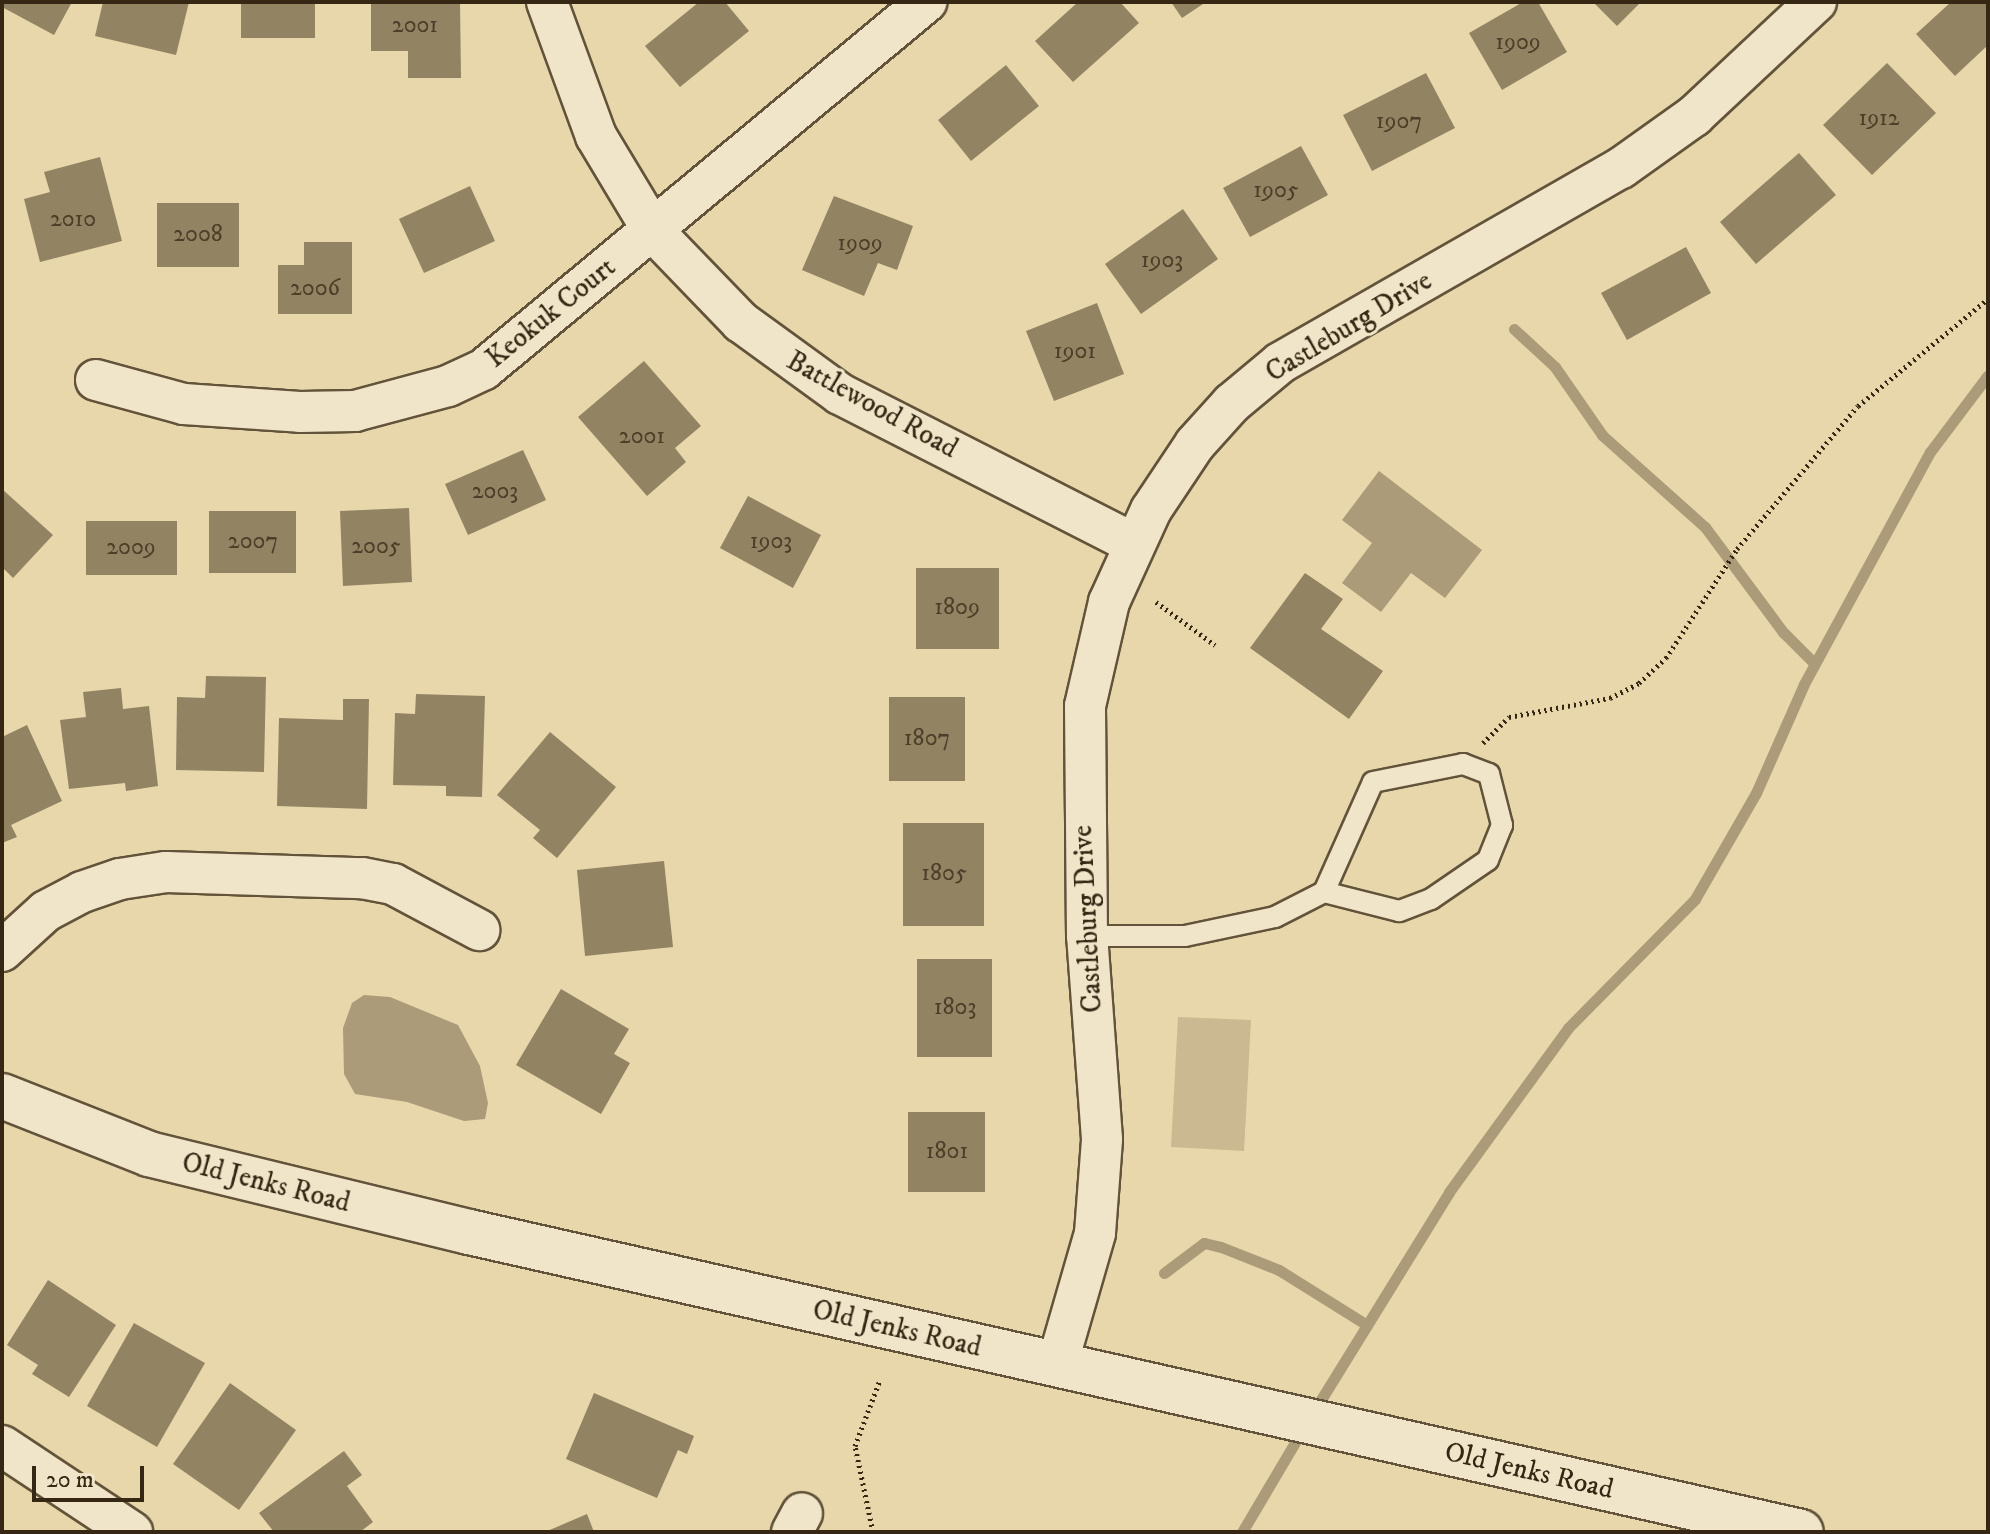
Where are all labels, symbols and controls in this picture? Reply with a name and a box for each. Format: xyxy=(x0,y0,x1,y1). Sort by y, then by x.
house number: 2001 xyxy=(392,12,438,40)
house number: 1909 xyxy=(1495,29,1541,57)
house number: 1912 xyxy=(1858,105,1900,133)
house number: 1907 xyxy=(1376,108,1422,136)
house number: 1905 xyxy=(1253,177,1299,205)
house number: 2010 xyxy=(50,206,96,234)
house number: 2008 xyxy=(173,221,223,249)
house number: 1909 xyxy=(837,230,883,258)
house number: 1903 xyxy=(1141,247,1183,275)
street label: Keokuk Court xyxy=(480,251,622,375)
street label: Castleburg Drive xyxy=(1260,264,1438,390)
house number: 2006 xyxy=(290,275,340,303)
house number: 1901 xyxy=(1054,338,1096,366)
street label: Battlewood Road xyxy=(781,344,963,466)
house number: 2001 xyxy=(619,423,665,451)
house number: 2003 xyxy=(472,478,518,506)
house number: 2007 xyxy=(228,528,278,556)
house number: 1903 xyxy=(750,528,792,556)
house number: 2005 xyxy=(351,533,401,561)
house number: 2009 xyxy=(106,534,156,562)
house number: 1809 xyxy=(934,594,980,622)
house number: 1807 xyxy=(904,725,950,753)
street label: Castleburg Drive xyxy=(1066,824,1110,1014)
house number: 1805 xyxy=(921,860,967,888)
house number: 1803 xyxy=(934,994,976,1022)
house number: 1801 xyxy=(926,1138,968,1166)
street label: Old Jenks Road xyxy=(178,1146,354,1220)
street label: Old Jenks Road xyxy=(809,1293,985,1365)
street label: Old Jenks Road xyxy=(1441,1435,1617,1507)
scale bar xyxy=(36,1450,148,1500)
text: 20 m xyxy=(46,1465,94,1495)

